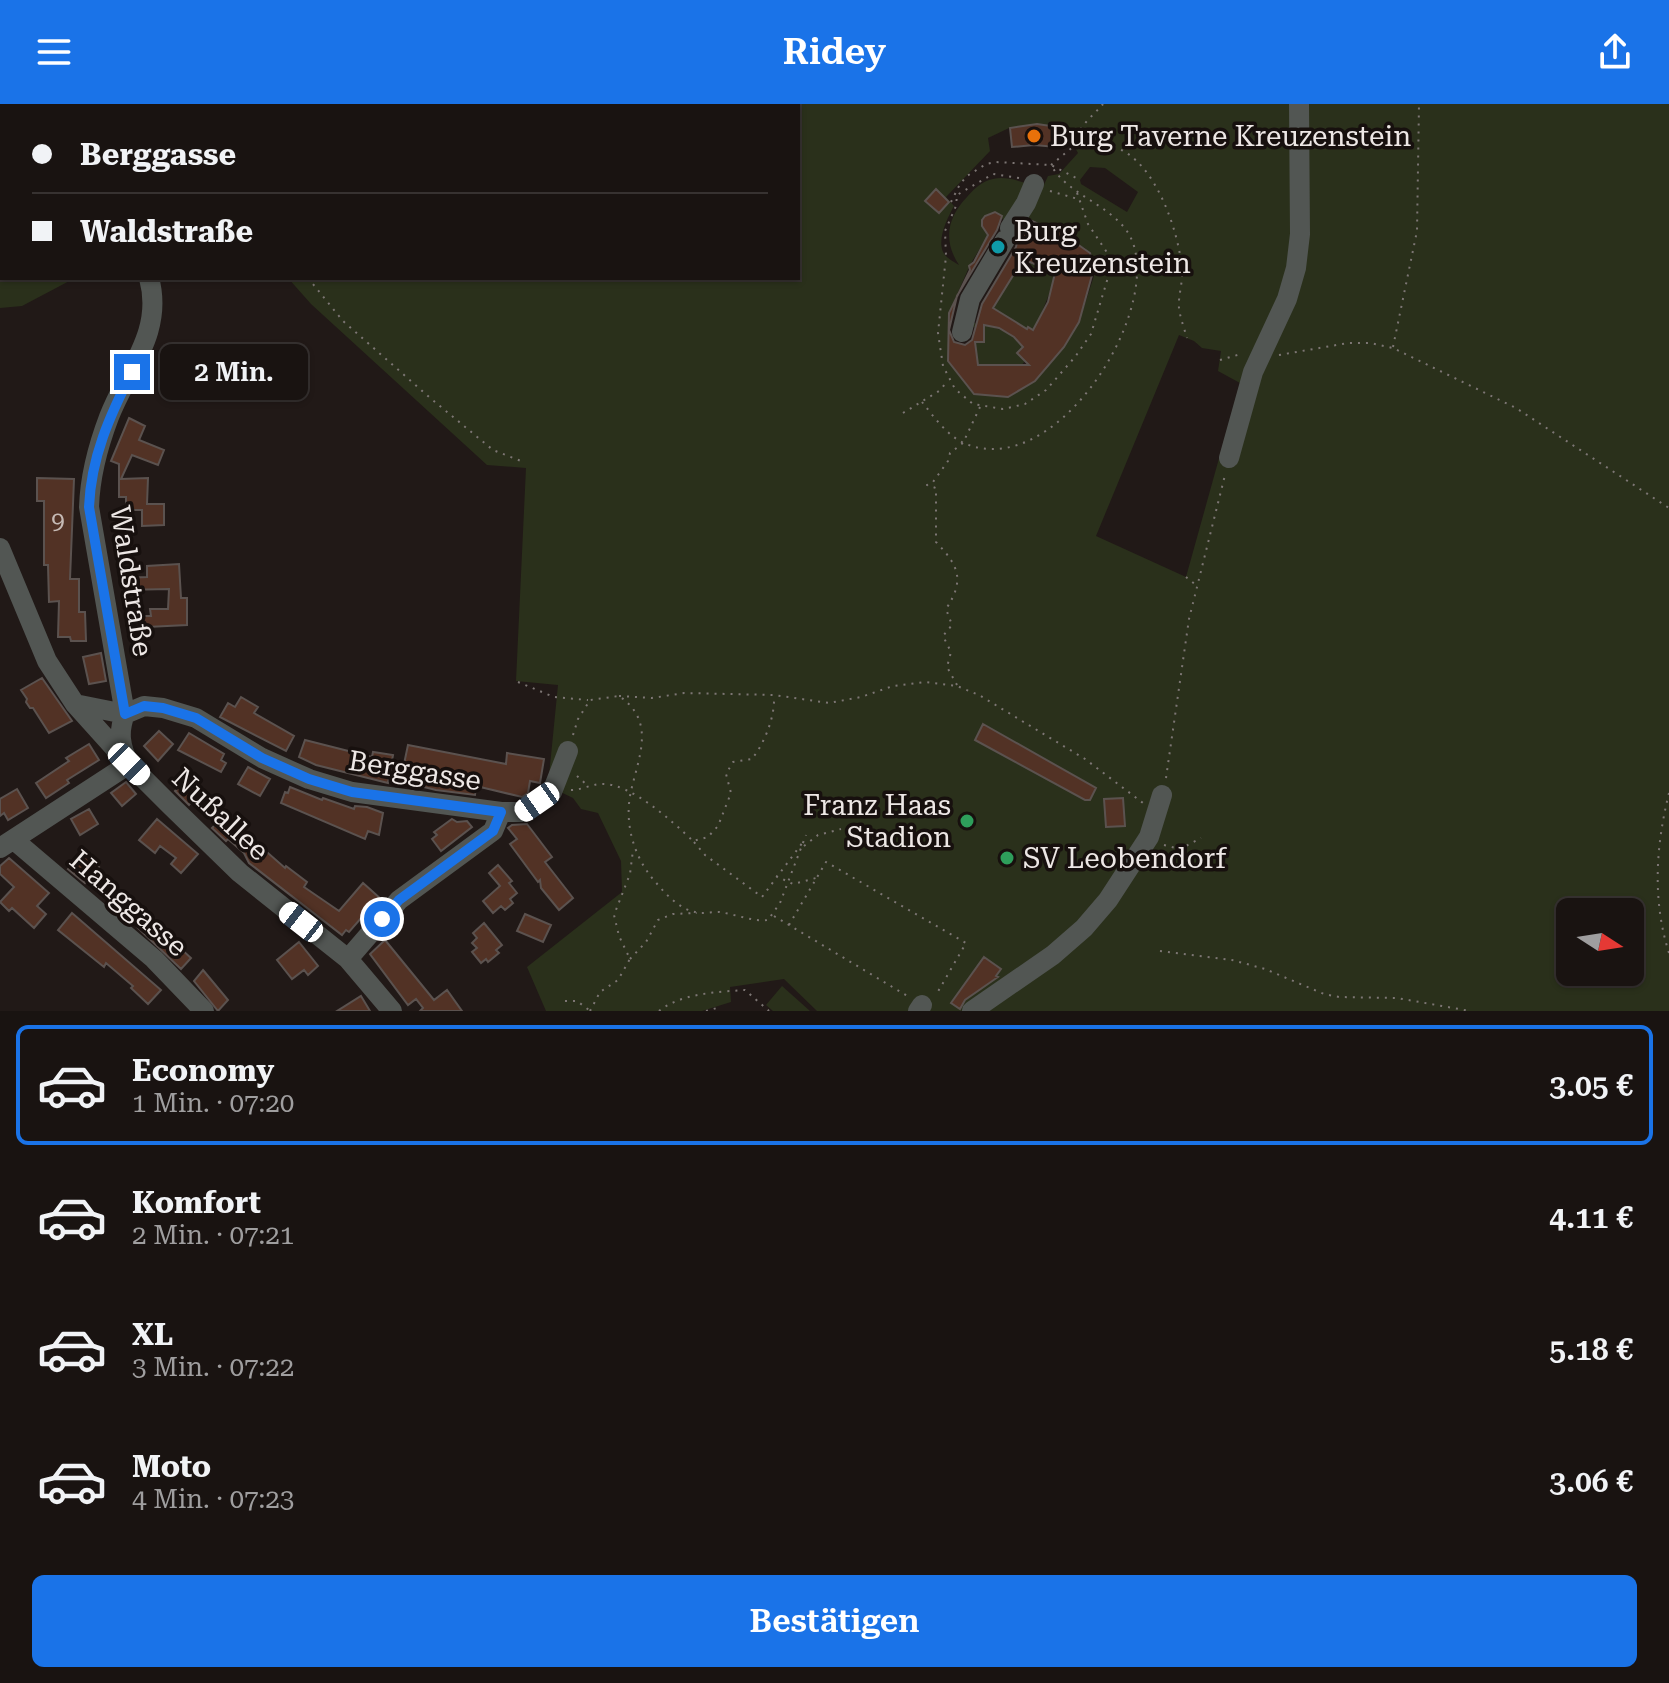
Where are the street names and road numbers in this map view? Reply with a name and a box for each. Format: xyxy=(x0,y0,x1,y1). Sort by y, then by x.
street label: Waldstraße xyxy=(103,503,160,659)
street label: Berggasse xyxy=(346,744,484,797)
street label: Nußallee xyxy=(165,761,276,867)
street label: Hanggasse xyxy=(63,843,194,963)

